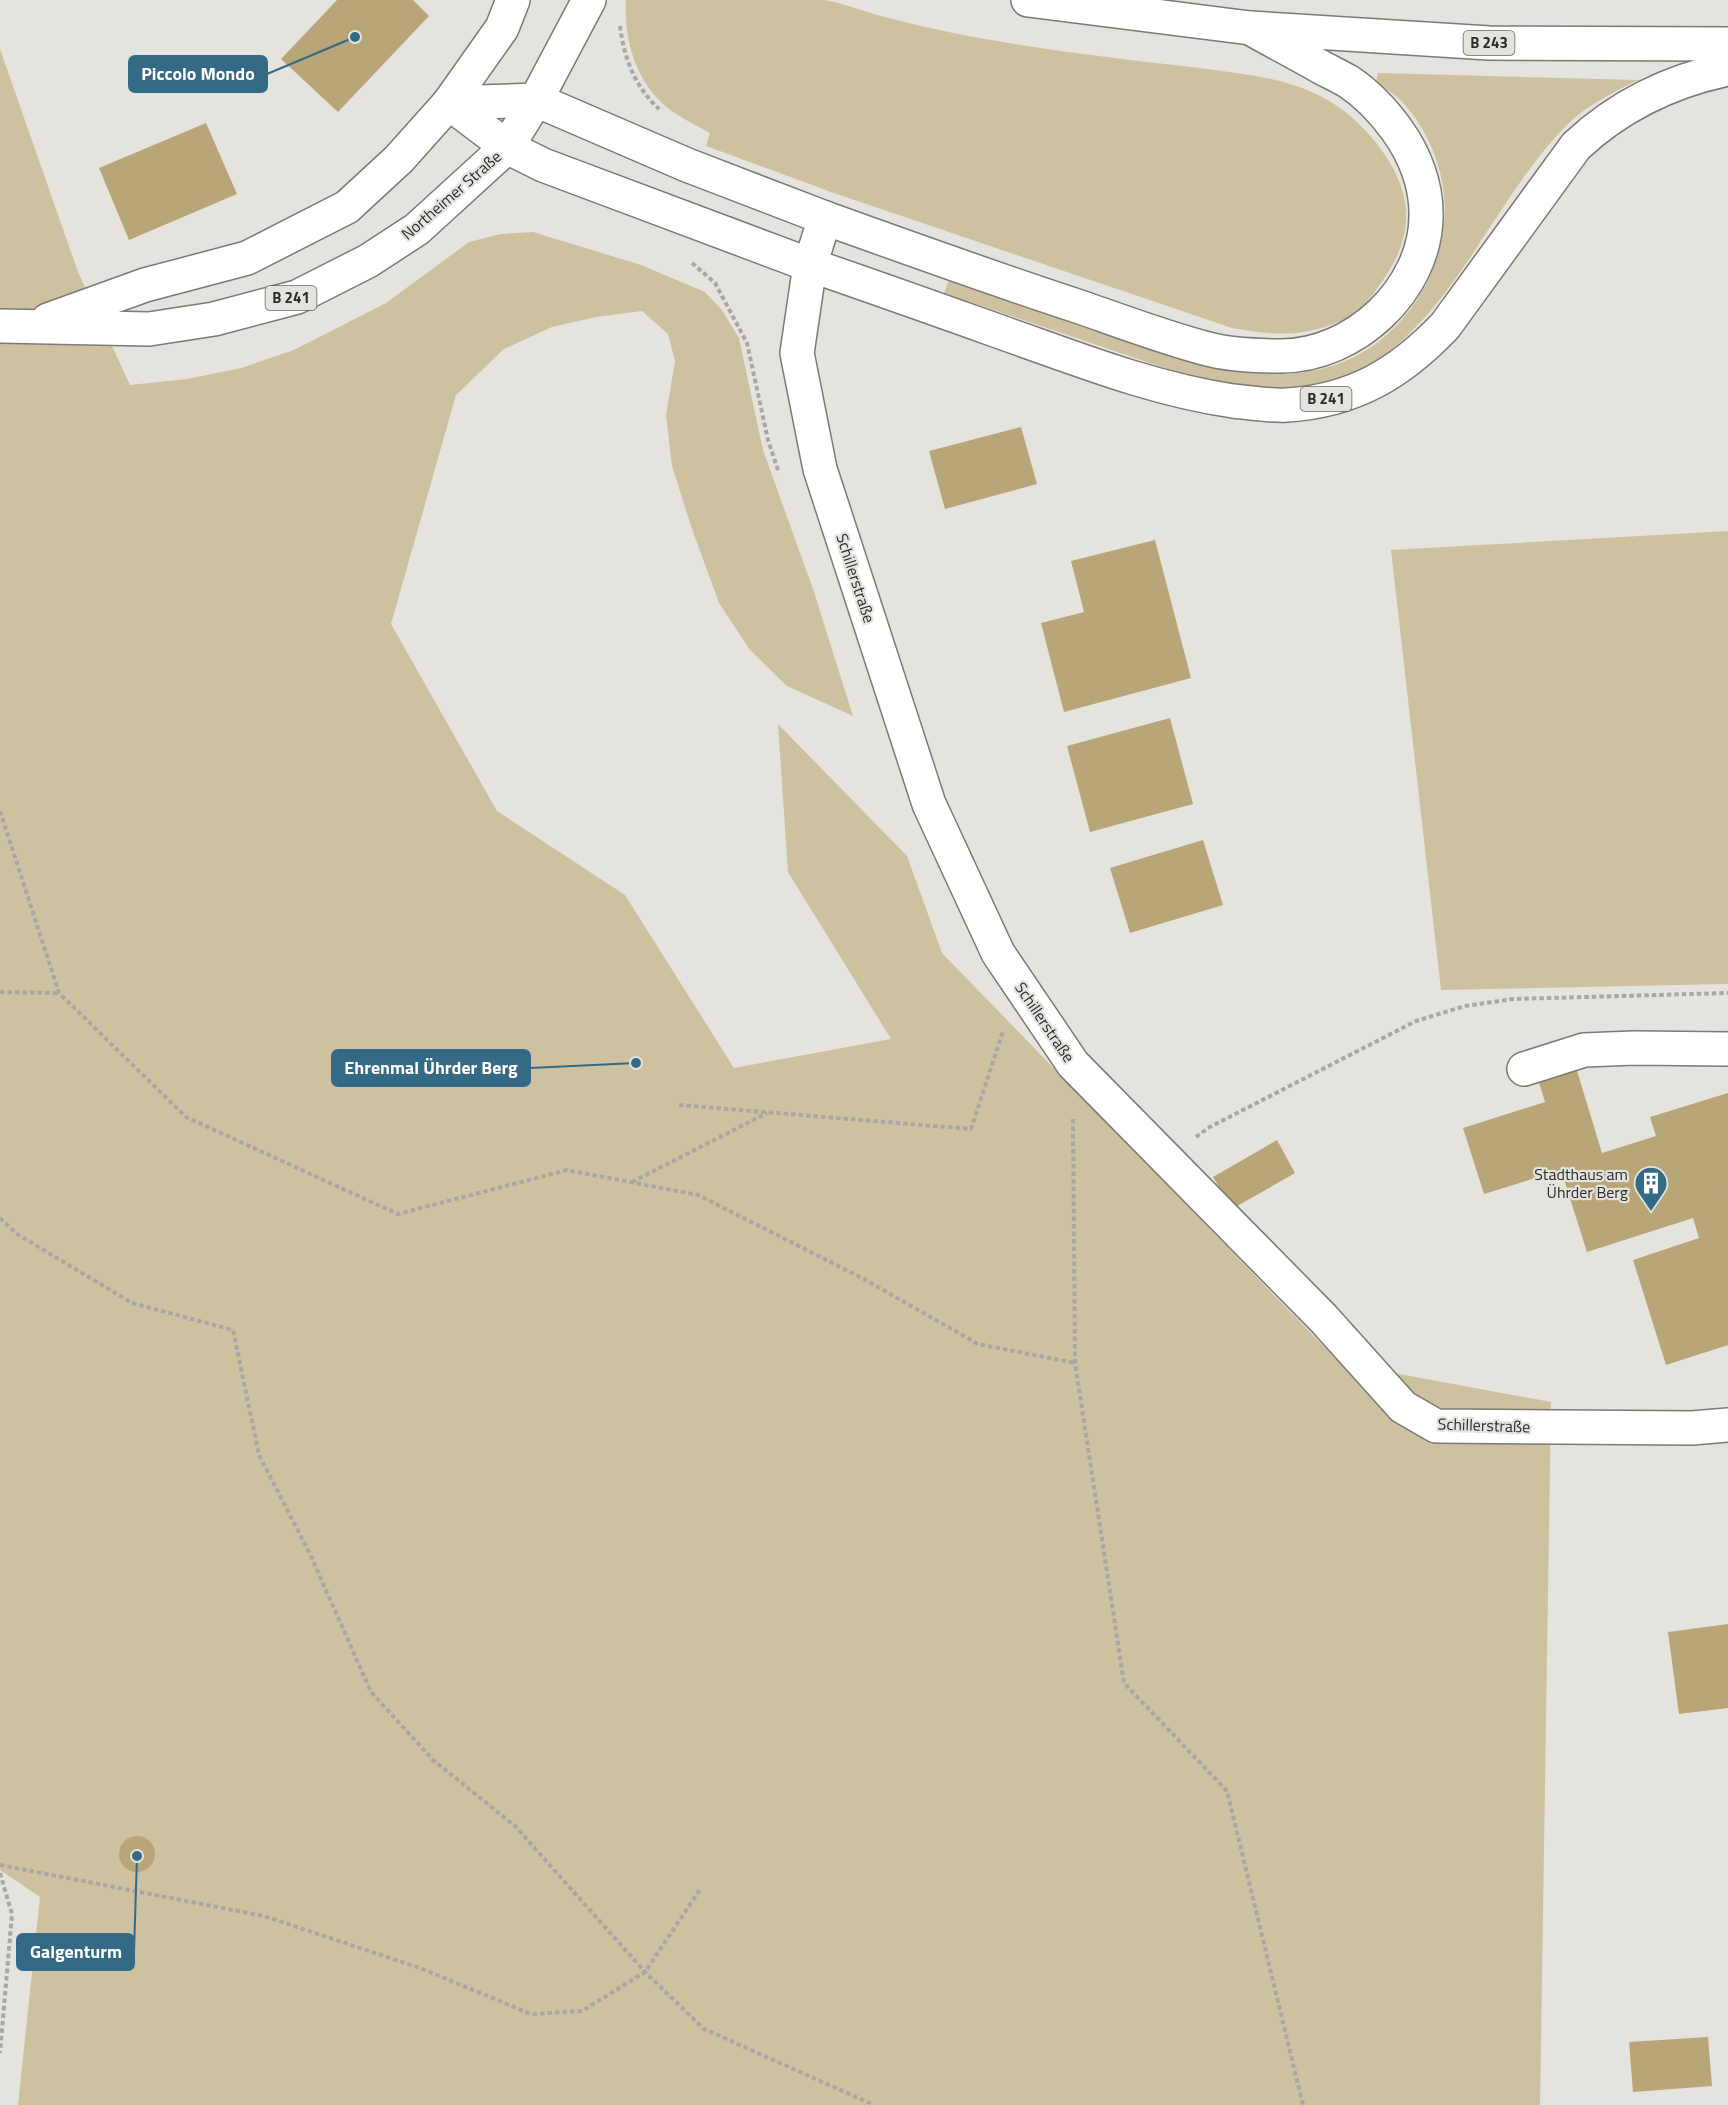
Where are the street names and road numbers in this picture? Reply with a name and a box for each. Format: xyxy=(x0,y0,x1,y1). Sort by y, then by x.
road number: B 243 xyxy=(1464,31,1514,55)
street label: Northeimer Straße xyxy=(396,145,506,245)
road number: B 241 xyxy=(266,286,316,310)
road number: B 241 xyxy=(1300,387,1352,411)
street label: Schillerstraße xyxy=(830,530,882,626)
street label: Schillerstraße xyxy=(1009,977,1081,1067)
street label: Schillerstraße xyxy=(1437,1411,1531,1439)

